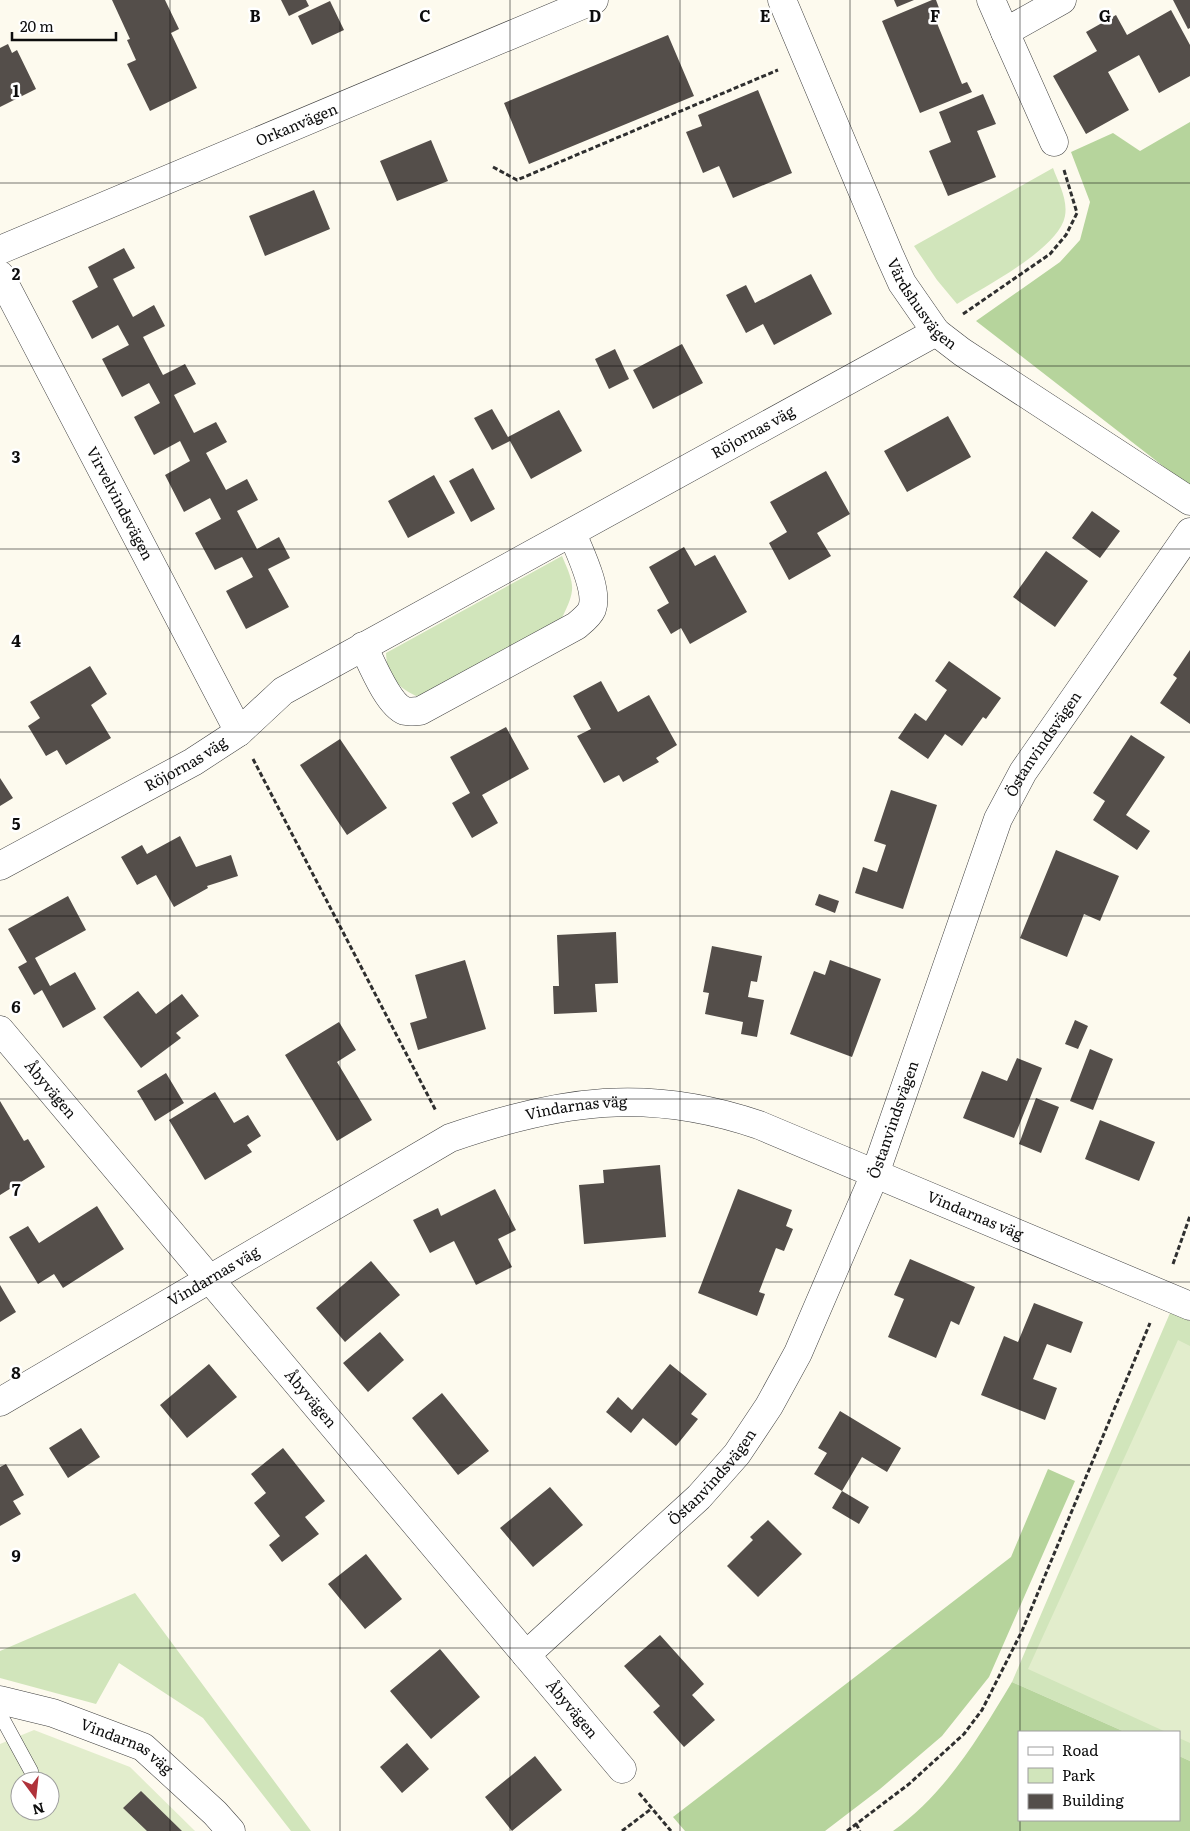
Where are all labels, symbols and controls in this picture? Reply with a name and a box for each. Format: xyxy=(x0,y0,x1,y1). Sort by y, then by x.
text: B xyxy=(249,3,261,27)
text: C xyxy=(419,3,431,27)
text: D xyxy=(589,3,601,27)
text: E xyxy=(760,3,771,27)
text: F xyxy=(930,3,940,27)
text: G xyxy=(1099,3,1111,27)
scale bar xyxy=(12,10,116,42)
text: 20 m xyxy=(20,14,54,37)
text: 1 xyxy=(13,78,20,102)
street label: Orkanvägen xyxy=(252,96,341,151)
street label: Värdshusvägen xyxy=(882,254,963,354)
text: 2 xyxy=(12,261,21,285)
street label: Röjornas väg xyxy=(707,398,799,463)
street label: Virvelvindsvägen xyxy=(82,442,160,564)
text: 3 xyxy=(12,444,21,468)
text: 4 xyxy=(11,628,21,652)
street label: Östanvindsvägen xyxy=(999,686,1086,801)
street label: Röjornas väg xyxy=(140,729,232,796)
text: 5 xyxy=(12,811,21,835)
text: 6 xyxy=(11,994,21,1018)
street label: Åbyvägen xyxy=(20,1054,83,1123)
street label: Östanvindsvägen xyxy=(861,1057,923,1181)
street label: Vindarnas väg xyxy=(523,1089,628,1125)
text: 7 xyxy=(12,1177,21,1201)
street label: Vindarnas väg xyxy=(924,1184,1028,1245)
street label: Vindarnas väg xyxy=(163,1239,264,1311)
text: 8 xyxy=(11,1360,21,1384)
street label: Åbyvägen xyxy=(280,1363,343,1432)
street label: Östanvindsvägen xyxy=(662,1423,761,1530)
text: 9 xyxy=(11,1543,21,1567)
street label: Åbyvägen xyxy=(541,1674,605,1743)
street label: Vindarnas väg xyxy=(78,1711,179,1780)
legend xyxy=(1018,1731,1180,1821)
text: Road xyxy=(1062,1738,1098,1761)
text: Park xyxy=(1062,1763,1096,1786)
north arrow xyxy=(10,1771,60,1821)
text: Building xyxy=(1062,1788,1124,1811)
text: N xyxy=(30,1798,47,1821)

